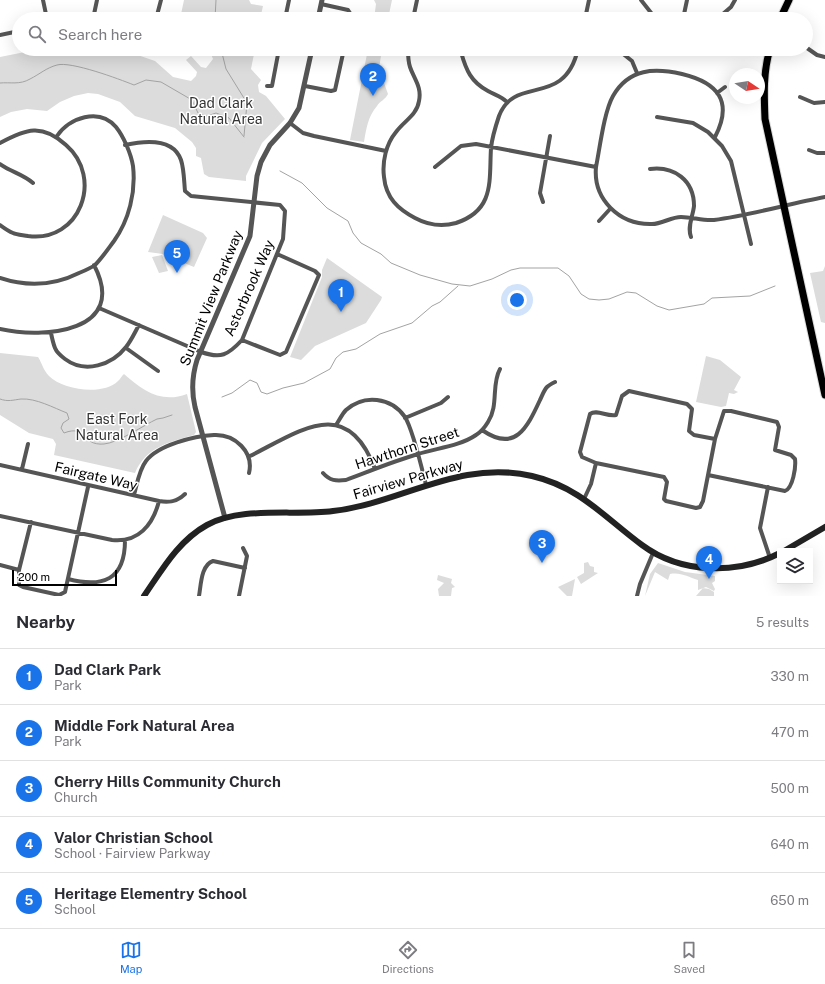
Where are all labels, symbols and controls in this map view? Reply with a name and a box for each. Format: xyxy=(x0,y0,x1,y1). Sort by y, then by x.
search box xyxy=(12,12,813,56)
icon: search xyxy=(26,23,48,45)
text: Search here xyxy=(58,26,142,43)
pin: 2 xyxy=(360,63,386,96)
north arrow xyxy=(729,68,765,104)
park label: Dad Clark Natural Area xyxy=(179,95,263,127)
street label: Summit View Parkway xyxy=(176,227,246,368)
street label: Astorbrook Way xyxy=(221,237,278,339)
pin: 5 xyxy=(164,240,190,273)
pin: 1 xyxy=(328,279,354,312)
your location xyxy=(507,290,527,310)
park label: East Fork Natural Area xyxy=(75,411,159,443)
street label: Hawthorn Street xyxy=(353,424,461,472)
street label: Fairview Parkway xyxy=(351,456,465,502)
street label: Fairgate Way xyxy=(53,459,139,493)
pin: 3 xyxy=(529,530,555,563)
pin: 4 xyxy=(696,546,722,579)
map controls xyxy=(777,548,813,584)
button: layers xyxy=(777,548,813,584)
scale bar xyxy=(12,568,117,587)
text: 200 m xyxy=(18,571,50,583)
text: Nearby xyxy=(16,612,75,632)
text: 5 results xyxy=(756,615,809,630)
text: Dad Clark Park xyxy=(54,661,161,678)
text: 1 xyxy=(26,669,32,684)
text: 330 m xyxy=(770,669,809,684)
text: Park xyxy=(54,678,82,693)
text: Middle Fork Natural Area xyxy=(54,717,234,734)
text: 2 xyxy=(25,725,33,740)
text: 470 m xyxy=(771,725,809,740)
text: Park xyxy=(54,734,82,749)
text: Cherry Hills Community Church xyxy=(54,773,281,790)
text: 3 xyxy=(25,781,33,796)
text: 500 m xyxy=(770,781,809,796)
text: Church xyxy=(54,790,98,805)
text: Valor Christian School xyxy=(54,829,213,846)
text: 4 xyxy=(25,837,33,852)
text: 640 m xyxy=(770,837,809,852)
text: School · Fairview Parkway xyxy=(54,846,211,861)
text: Heritage Elementry School xyxy=(54,885,247,902)
text: 5 xyxy=(25,893,33,908)
text: 650 m xyxy=(770,893,809,908)
text: School xyxy=(54,902,96,917)
tab: Map xyxy=(120,939,142,975)
tab: Directions xyxy=(382,939,434,975)
tab: Saved xyxy=(674,939,705,975)

